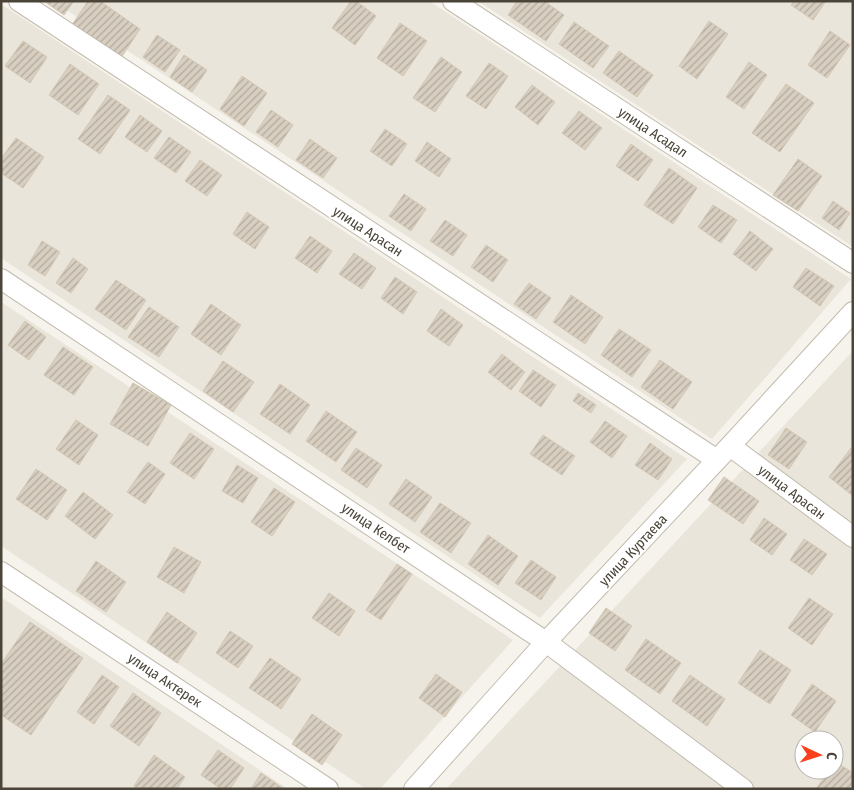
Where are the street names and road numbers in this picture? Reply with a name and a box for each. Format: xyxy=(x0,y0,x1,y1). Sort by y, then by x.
street label: улица Асадал xyxy=(615,104,691,161)
street label: улица Арасан xyxy=(330,202,406,260)
street label: улица Арасан xyxy=(755,462,829,523)
street label: улица Келбет xyxy=(338,499,414,558)
street label: улица Куртаева xyxy=(596,511,671,590)
street label: улица Актерек xyxy=(125,649,205,712)

